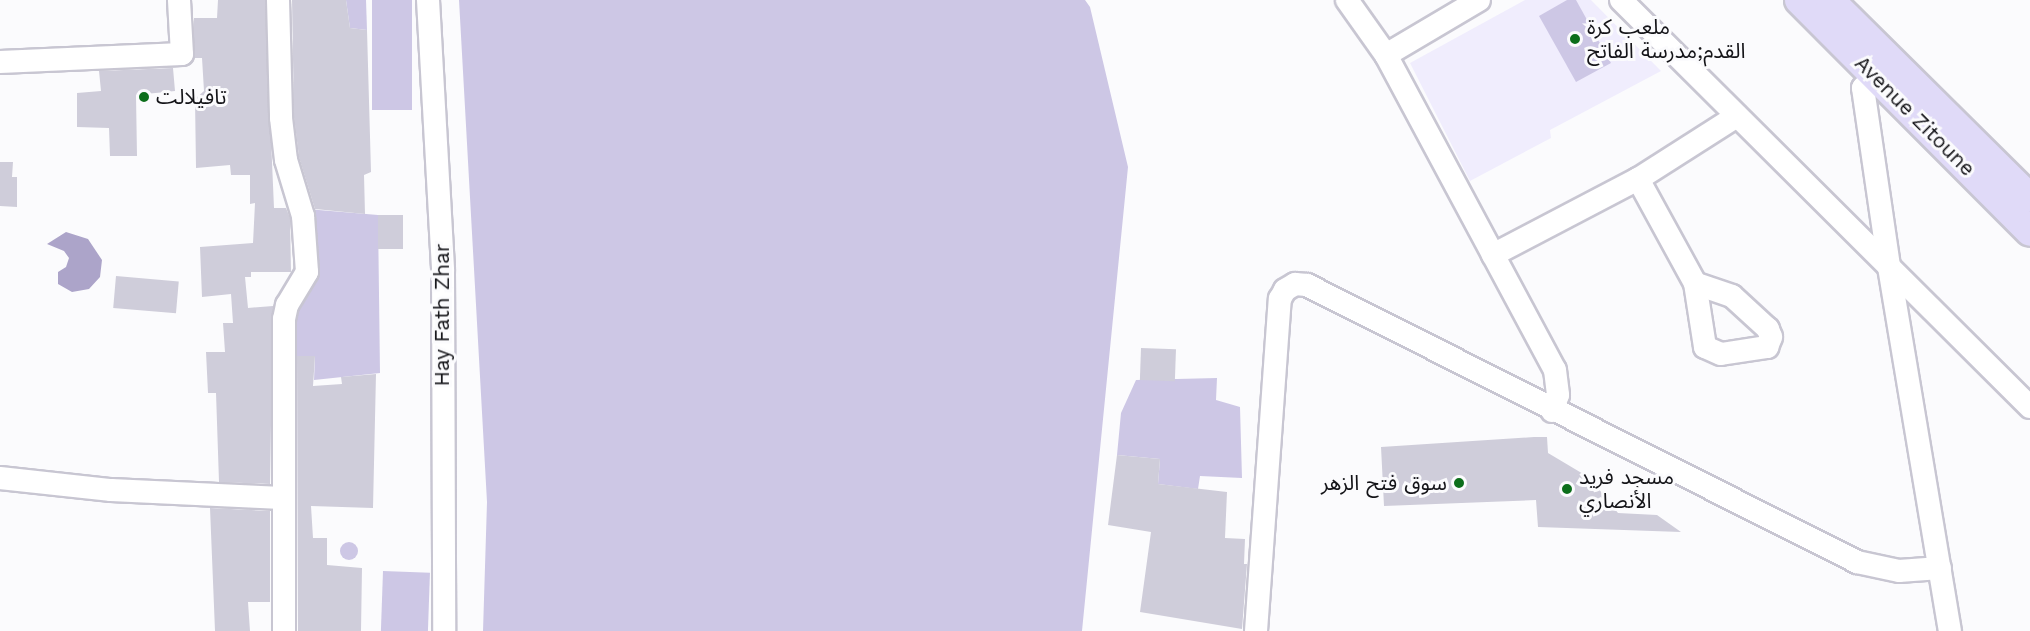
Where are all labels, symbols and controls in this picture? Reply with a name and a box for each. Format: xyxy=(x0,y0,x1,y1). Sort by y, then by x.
place label: ملعب كرة القدم;مدرسة الفاتح xyxy=(1587,14,1745,64)
marker: ملعب كرة القدم;مدرسة الفاتح xyxy=(1568,32,1582,46)
street label: Avenue Zitoune xyxy=(1850,51,1980,181)
place label: تافيلالت xyxy=(156,84,227,110)
marker: تافيلالت xyxy=(137,90,151,104)
street label: Hay Fath Zhar xyxy=(429,243,455,387)
place label: مسجد فريد الأنصاري xyxy=(1579,464,1674,514)
place label: سوق فتح الزهر xyxy=(1321,470,1447,496)
marker: سوق فتح الزهر xyxy=(1452,476,1466,490)
marker: مسجد فريد الأنصاري xyxy=(1560,482,1574,496)

